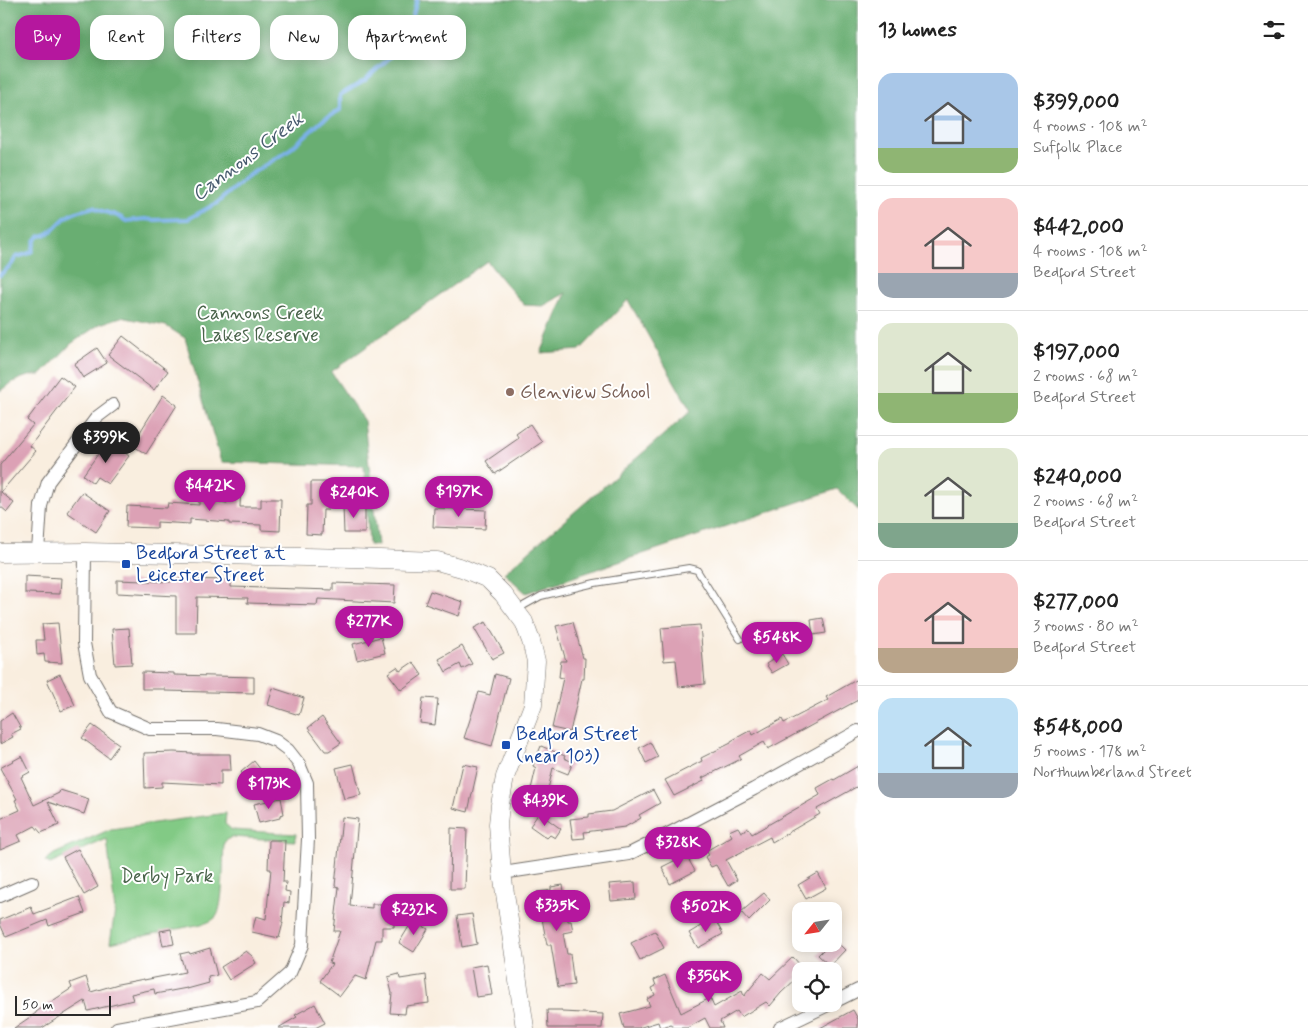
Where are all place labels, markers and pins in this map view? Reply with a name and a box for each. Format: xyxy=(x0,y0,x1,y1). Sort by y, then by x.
place label: Glenview School xyxy=(520,380,650,405)
marker: Glenview School xyxy=(504,386,516,398)
pin: $399K xyxy=(71,422,141,464)
pin: $442K xyxy=(175,470,245,512)
pin: $240K xyxy=(319,476,389,519)
pin: $197K xyxy=(424,476,494,518)
place label: Bedford Street at Leicester Street xyxy=(136,541,286,588)
marker: Bedford Street at Leicester Street xyxy=(120,558,132,570)
pin: $277K xyxy=(334,606,404,648)
pin: $548K xyxy=(742,622,812,664)
place label: Bedford Street (near 103) xyxy=(516,722,639,769)
marker: Bedford Street (near 103) xyxy=(500,739,512,751)
pin: $173K xyxy=(234,768,304,810)
pin: $439K xyxy=(510,784,580,827)
pin: $328K xyxy=(643,826,713,869)
pin: $335K xyxy=(522,890,592,932)
pin: $502K xyxy=(671,890,741,933)
pin: $232K xyxy=(379,894,449,936)
pin: $356K xyxy=(674,960,744,1003)

